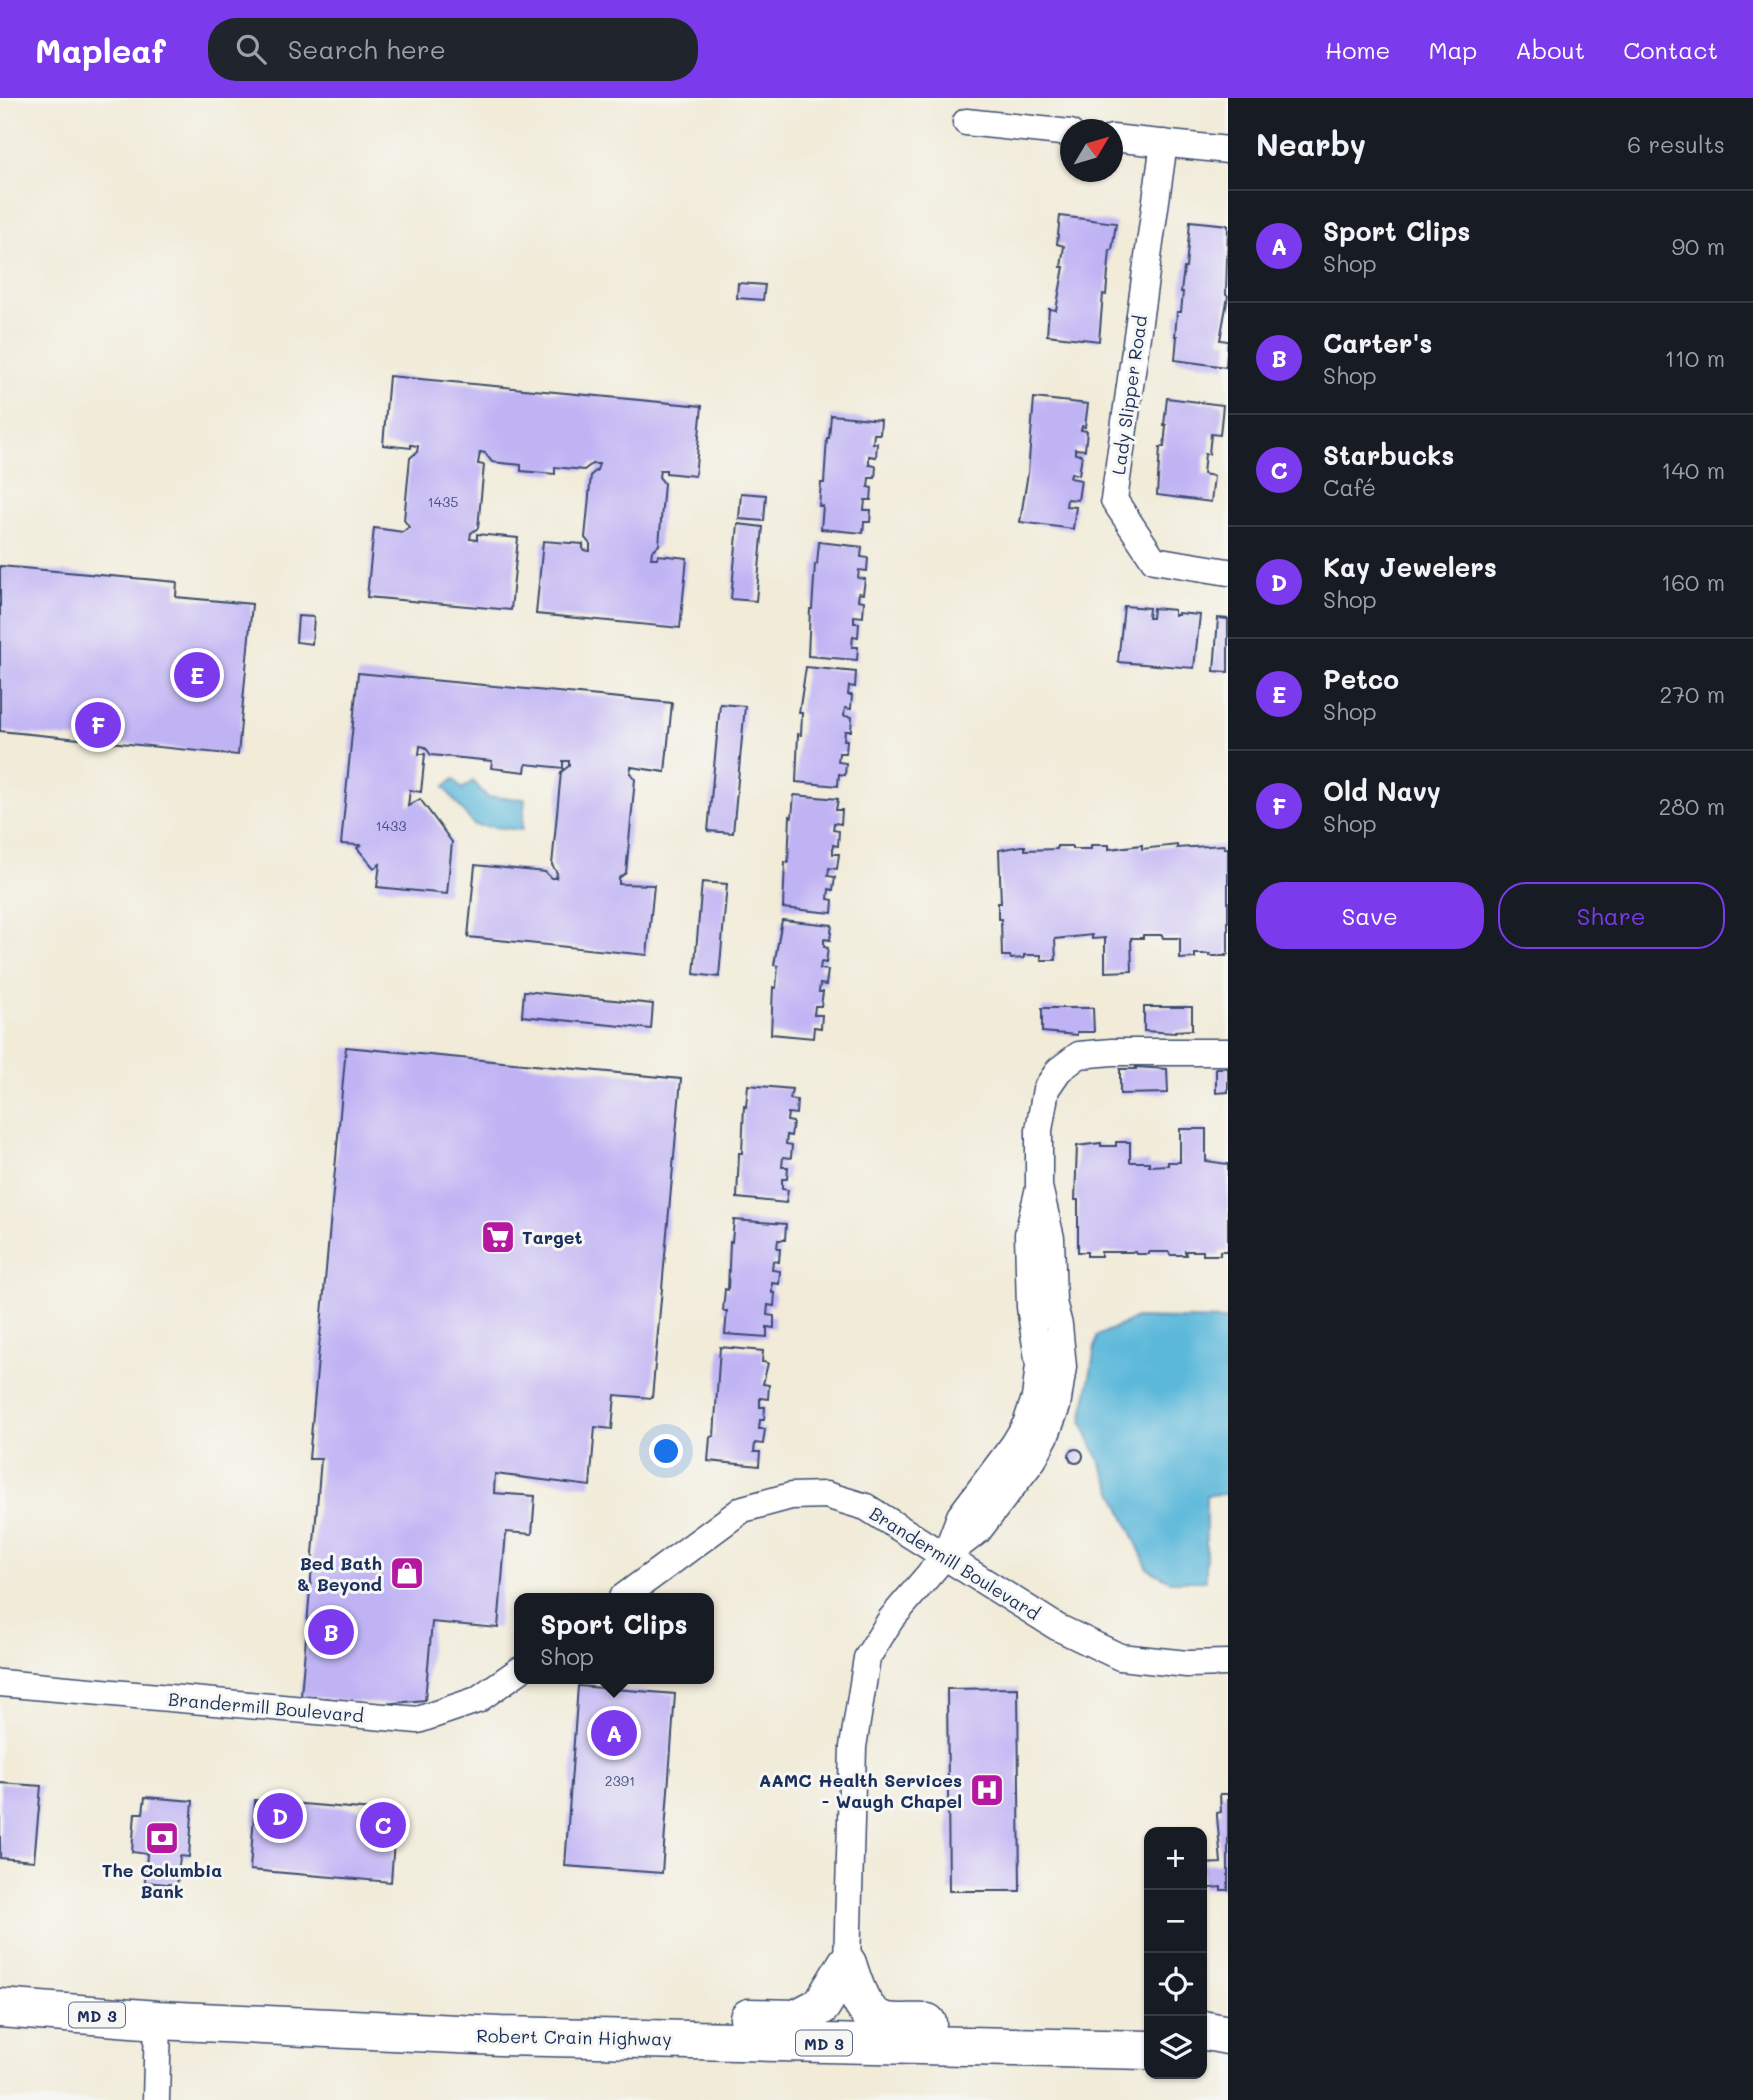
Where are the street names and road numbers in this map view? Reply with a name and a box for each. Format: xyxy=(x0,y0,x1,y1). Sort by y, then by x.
street label: Lady Slipper Road xyxy=(1106,314,1152,476)
street label: Brandermill Boulevard xyxy=(865,1501,1045,1625)
street label: Brandermill Boulevard xyxy=(167,1686,365,1728)
road number: MD 3 xyxy=(69,2002,125,2027)
street label: Robert Crain Highway xyxy=(476,2023,672,2051)
road number: MD 3 xyxy=(796,2030,852,2055)

